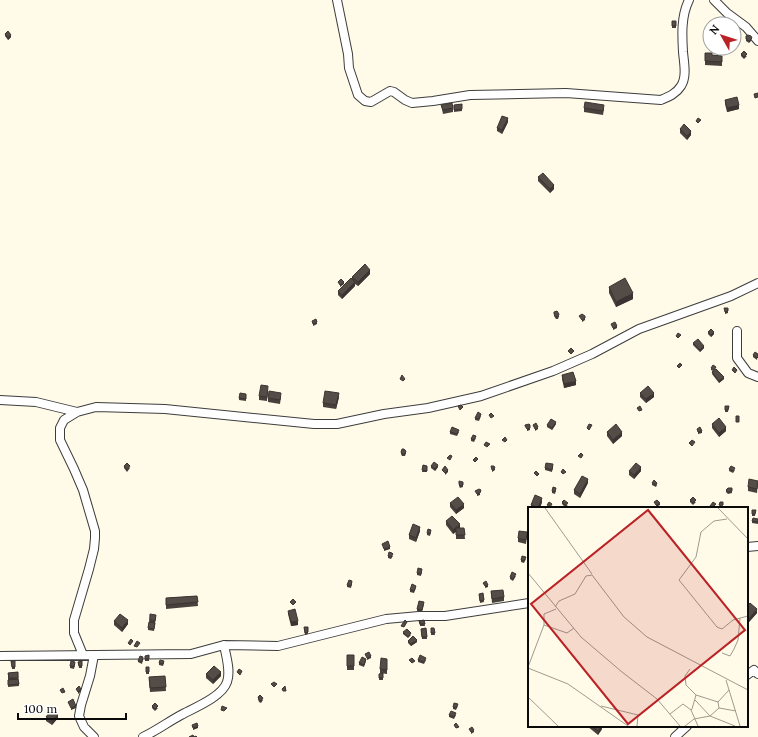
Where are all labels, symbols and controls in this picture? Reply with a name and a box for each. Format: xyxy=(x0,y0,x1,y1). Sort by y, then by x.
north arrow xyxy=(702,16,742,56)
text: N xyxy=(706,22,723,37)
inset map xyxy=(528,507,748,727)
scale bar xyxy=(18,695,126,721)
text: 100 m xyxy=(24,701,57,716)

